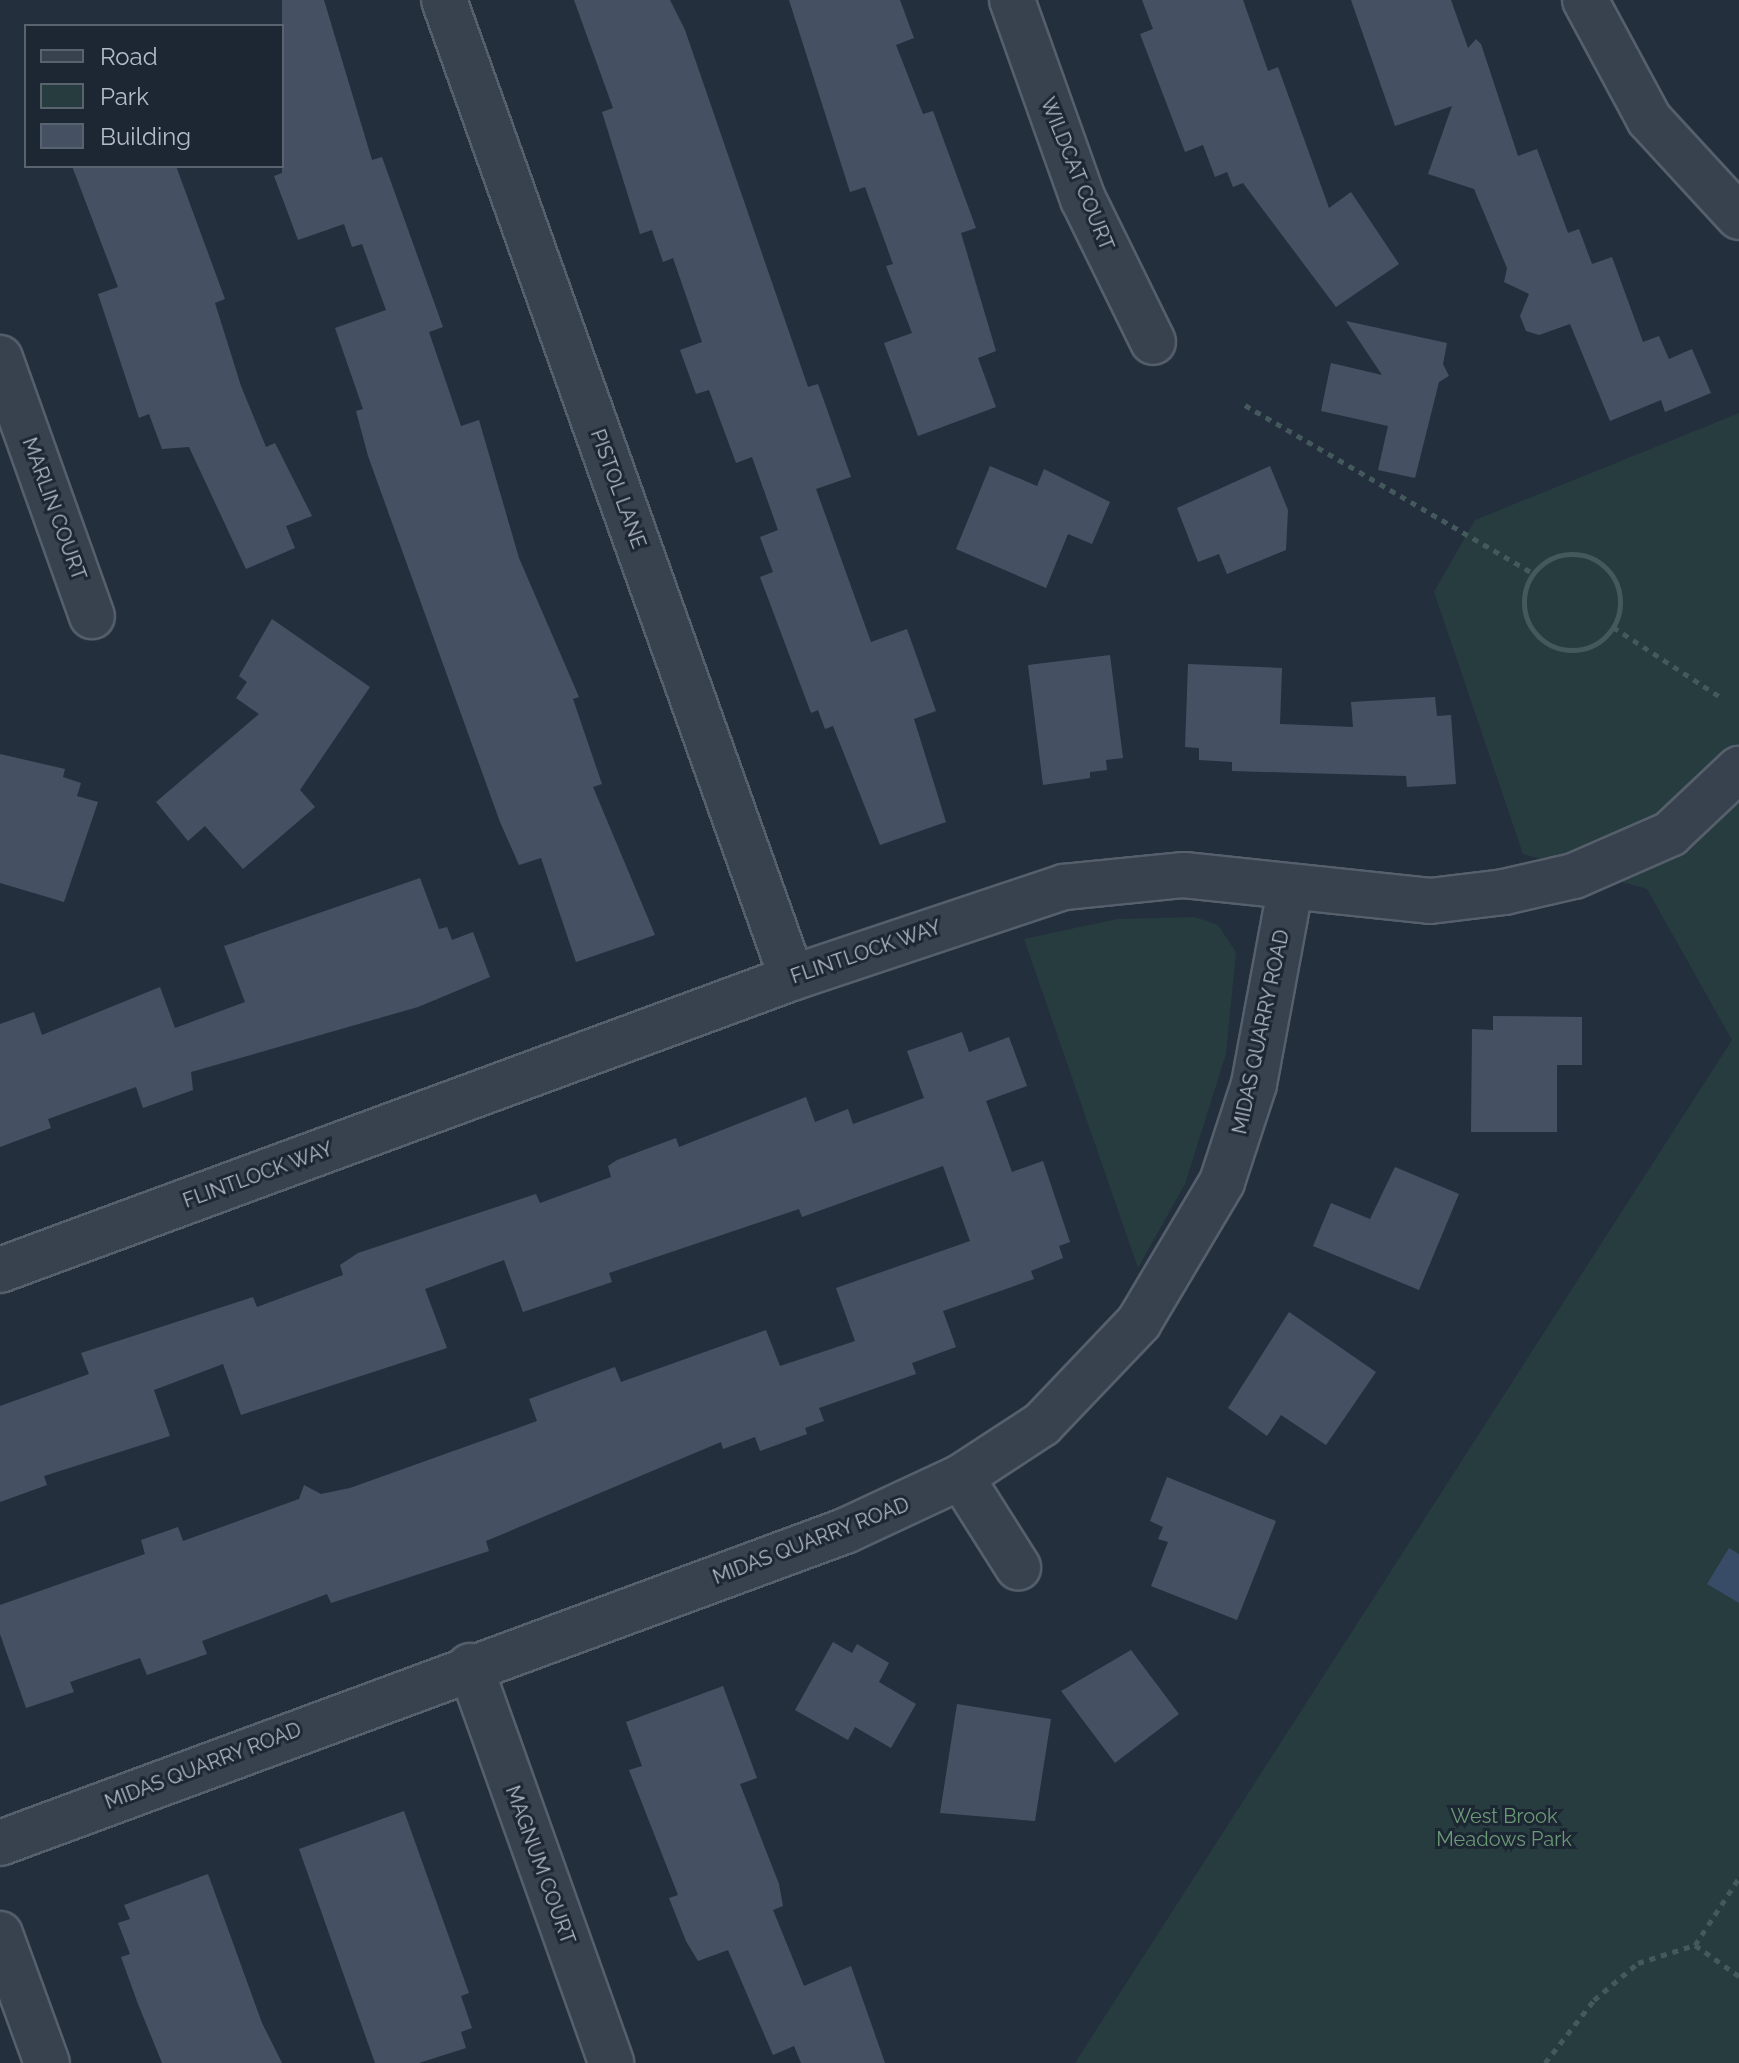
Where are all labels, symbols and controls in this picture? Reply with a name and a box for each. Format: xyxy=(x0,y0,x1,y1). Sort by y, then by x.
legend xyxy=(24,24,284,168)
text: Road xyxy=(100,42,158,71)
text: Park xyxy=(100,82,149,111)
street label: WILDCAT COURT xyxy=(1035,94,1119,254)
text: Building xyxy=(100,122,191,151)
street label: PISTOL LANE xyxy=(585,426,651,552)
street label: MARLIN COURT xyxy=(17,434,91,584)
street label: FLINTLOCK WAY xyxy=(787,915,945,989)
street label: MIDAS QUARRY ROAD xyxy=(1228,927,1294,1137)
street label: FLINTLOCK WAY xyxy=(179,1137,337,1213)
street label: MIDAS QUARRY ROAD xyxy=(709,1492,913,1590)
street label: MIDAS QUARRY ROAD xyxy=(101,1717,305,1815)
street label: MAGNUM COURT xyxy=(500,1783,580,1947)
park label: West Brook Meadows Park xyxy=(1436,1805,1572,1852)

